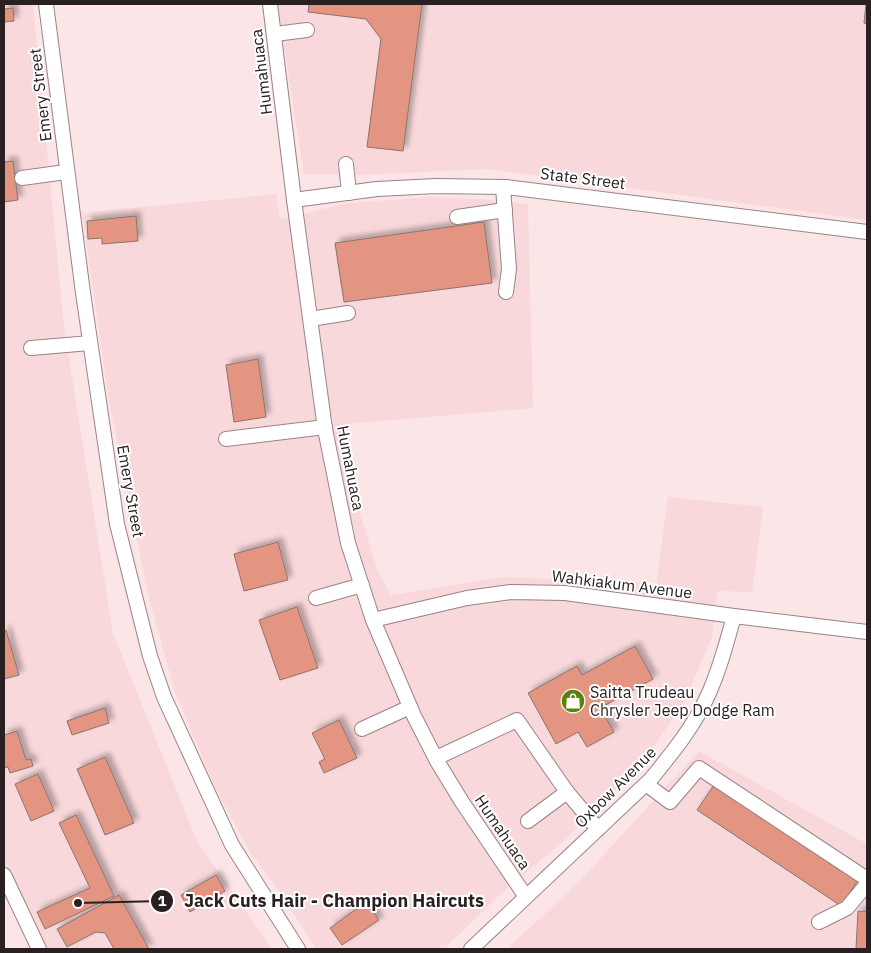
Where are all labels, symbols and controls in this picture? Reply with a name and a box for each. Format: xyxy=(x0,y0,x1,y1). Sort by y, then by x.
street label: Humahuaca xyxy=(246,28,276,116)
street label: Emery Street xyxy=(24,47,56,143)
street label: State Street xyxy=(539,163,627,193)
street label: Humahuaca xyxy=(333,424,369,513)
street label: Emery Street xyxy=(113,443,149,539)
street label: Wahkiakum Avenue xyxy=(551,565,694,603)
place label: Saitta Trudeau Chrysler Jeep Dodge Ram xyxy=(590,682,775,720)
shop icon: Saitta Trudeau Chrysler Jeep Dodge Ram xyxy=(560,688,586,714)
street label: Oxbow Avenue xyxy=(570,742,660,832)
street label: Humahuaca xyxy=(471,791,536,874)
callout: Jack Cuts Hair - Champion Haircuts xyxy=(149,884,494,917)
text: Jack Cuts Hair - Champion Haircuts xyxy=(184,889,484,912)
text: 1 xyxy=(157,891,167,910)

